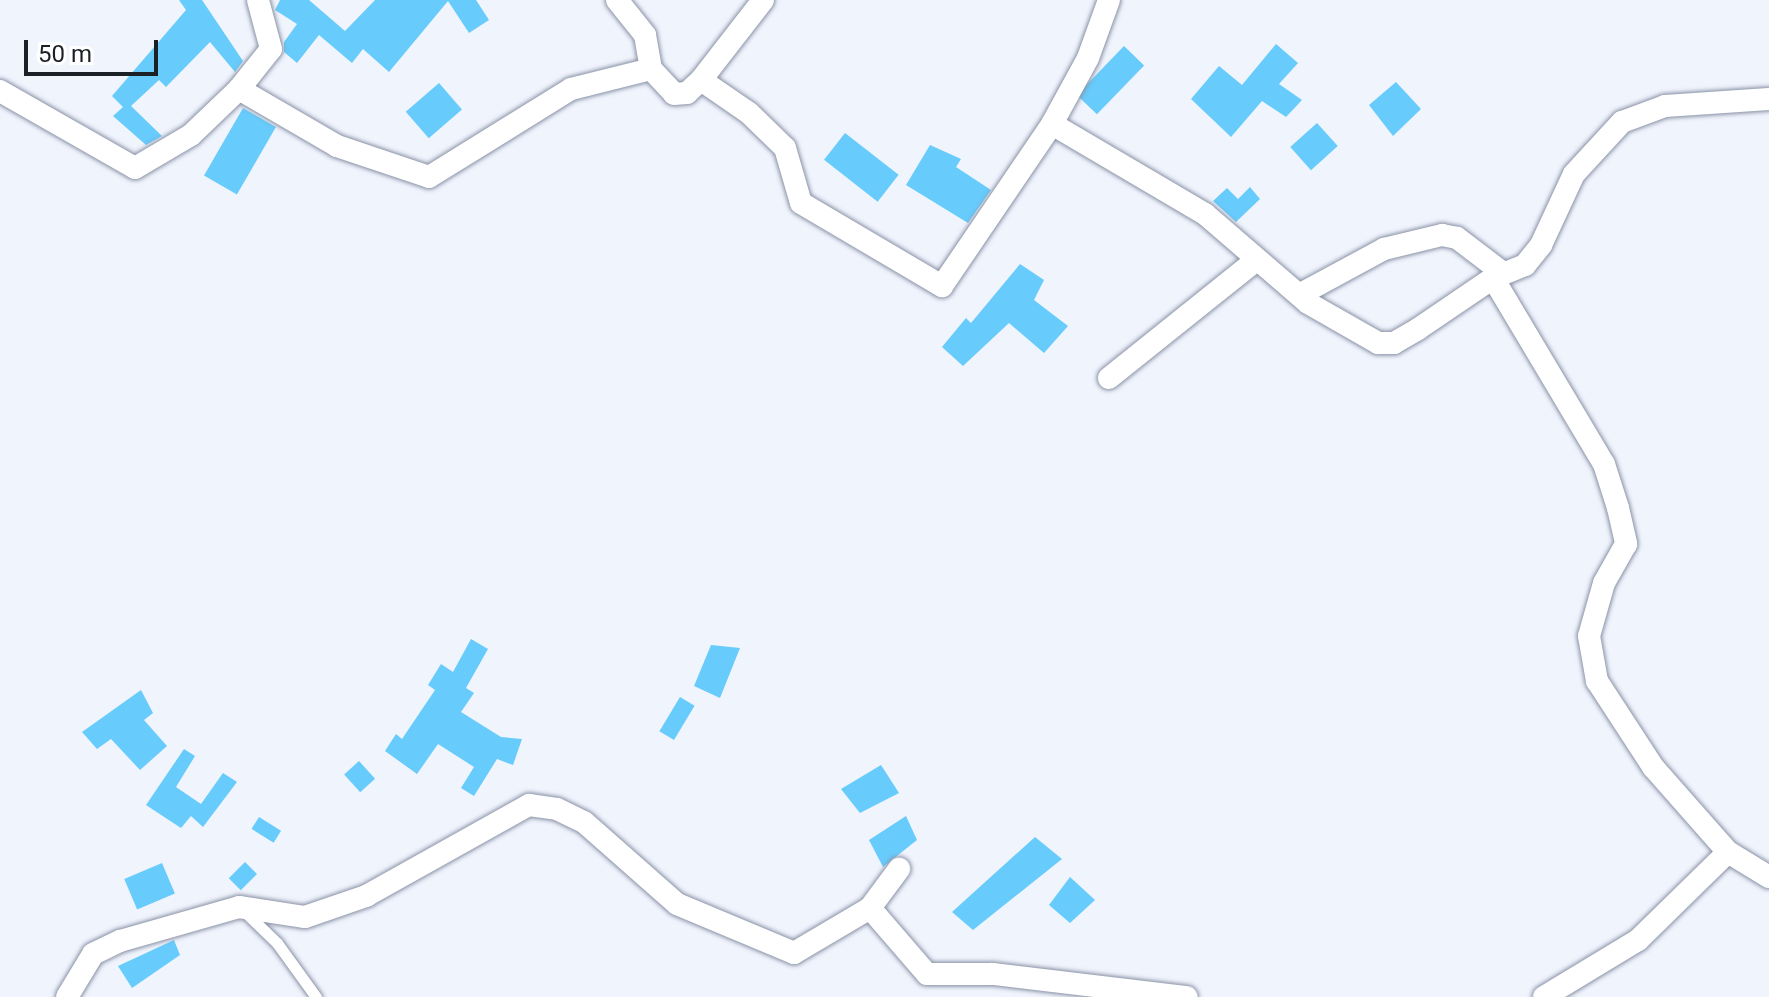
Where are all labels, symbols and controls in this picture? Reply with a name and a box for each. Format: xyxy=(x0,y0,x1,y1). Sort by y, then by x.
scale bar xyxy=(28,24,162,74)
text: 50 m xyxy=(38,40,92,68)

